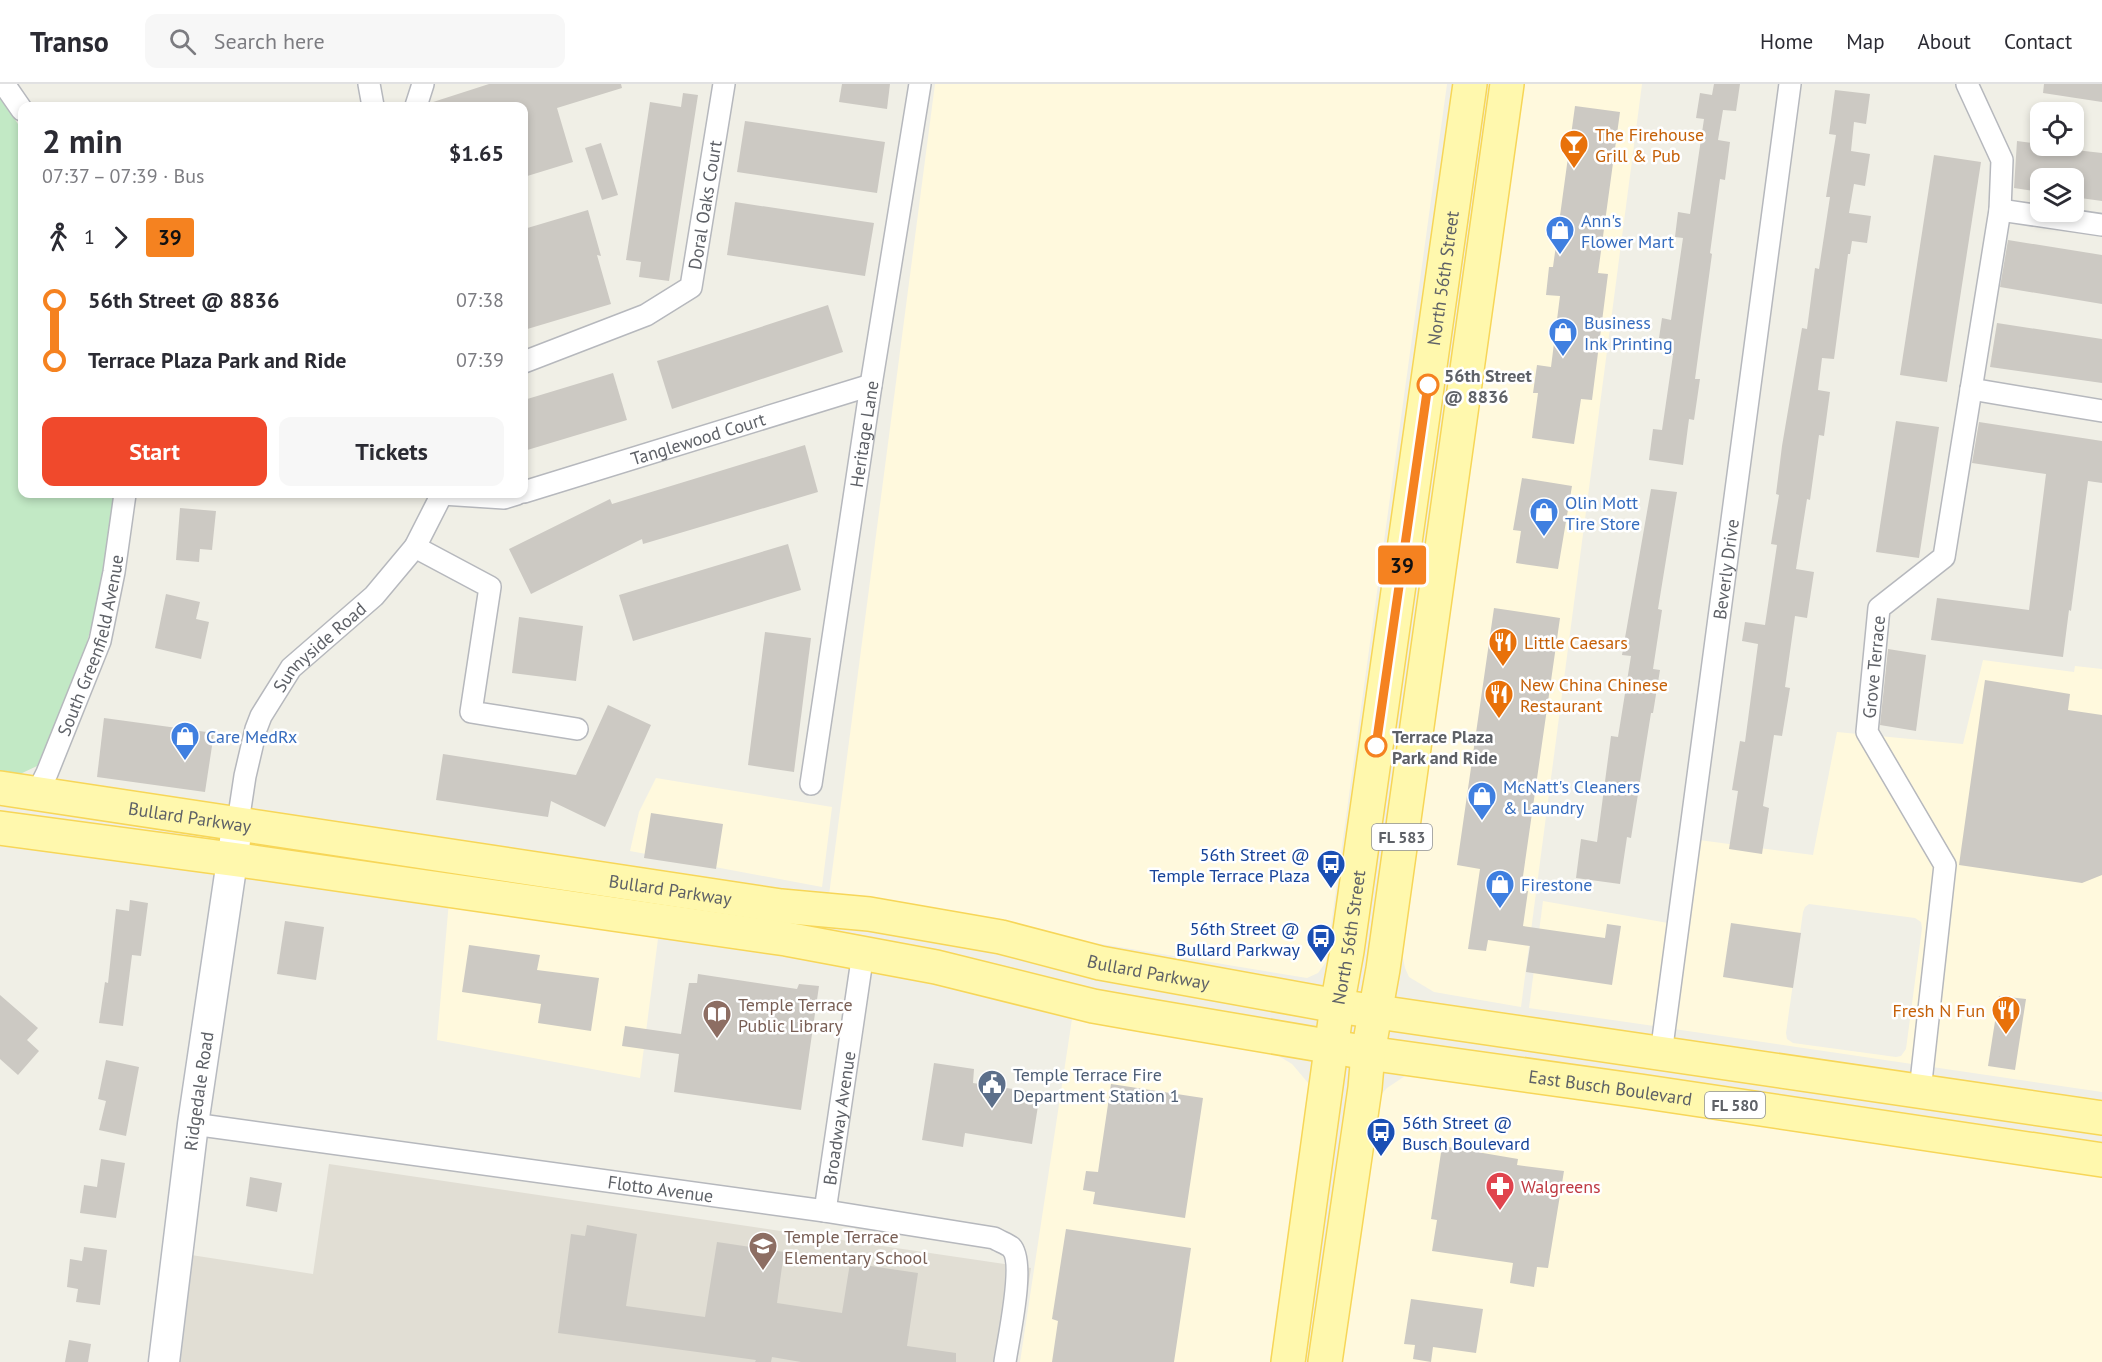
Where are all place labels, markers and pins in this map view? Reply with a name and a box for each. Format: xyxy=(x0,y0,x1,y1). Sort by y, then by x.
place label: The Firehouse Grill & Pub xyxy=(1595,123,1704,167)
bar icon: The Firehouse Grill & Pub xyxy=(1558,128,1590,170)
place label: Ann's Flower Mart xyxy=(1581,209,1674,253)
shop icon: Ann's Flower Mart xyxy=(1544,214,1576,256)
place label: Business Ink Printing xyxy=(1584,311,1673,355)
shop icon: Business Ink Printing xyxy=(1547,316,1579,358)
place label: 56th Street @ 8836 xyxy=(1444,364,1532,408)
marker: 56th Street @ 8836 xyxy=(1417,374,1439,396)
place label: Olin Mott Tire Store xyxy=(1565,491,1640,535)
shop icon: Olin Mott Tire Store xyxy=(1528,496,1560,538)
restaurant icon: Little Caesars xyxy=(1487,626,1519,668)
place label: Little Caesars xyxy=(1524,631,1628,654)
place label: New China Chinese Restaurant xyxy=(1520,673,1668,717)
restaurant icon: New China Chinese Restaurant xyxy=(1483,678,1515,720)
shop icon: Care MedRx xyxy=(169,720,201,762)
place label: Care MedRx xyxy=(206,725,297,748)
place label: Terrace Plaza Park and Ride xyxy=(1392,725,1497,769)
marker: Terrace Plaza Park and Ride xyxy=(1365,735,1387,757)
place label: McNatt's Cleaners & Laundry xyxy=(1503,775,1640,819)
shop icon: McNatt's Cleaners & Laundry xyxy=(1466,780,1498,822)
place label: 56th Street @ Temple Terrace Plaza xyxy=(1149,843,1310,887)
bus stop icon: 56th Street @ Temple Terrace Plaza xyxy=(1315,848,1347,890)
shop icon: Firestone xyxy=(1484,868,1516,910)
place label: Firestone xyxy=(1521,873,1593,896)
place label: 56th Street @ Bullard Parkway xyxy=(1176,917,1301,961)
bus stop icon: 56th Street @ Bullard Parkway xyxy=(1305,922,1337,964)
place label: Temple Terrace Public Library xyxy=(738,993,853,1037)
restaurant icon: Fresh N Fun xyxy=(1990,994,2022,1036)
library icon: Temple Terrace Public Library xyxy=(701,998,733,1040)
place label: Fresh N Fun xyxy=(1892,999,1985,1022)
place label: Temple Terrace Fire Department Station 1 xyxy=(1013,1063,1179,1107)
public building icon: Temple Terrace Fire Department Station 1 xyxy=(976,1068,1008,1110)
place label: 56th Street @ Busch Boulevard xyxy=(1402,1111,1530,1155)
bus stop icon: 56th Street @ Busch Boulevard xyxy=(1365,1116,1397,1158)
pharmacy icon: Walgreens xyxy=(1484,1170,1516,1212)
place label: Walgreens xyxy=(1521,1175,1601,1198)
place label: Temple Terrace Elementary School xyxy=(784,1225,928,1269)
school or university icon: Temple Terrace Elementary School xyxy=(747,1230,779,1272)

